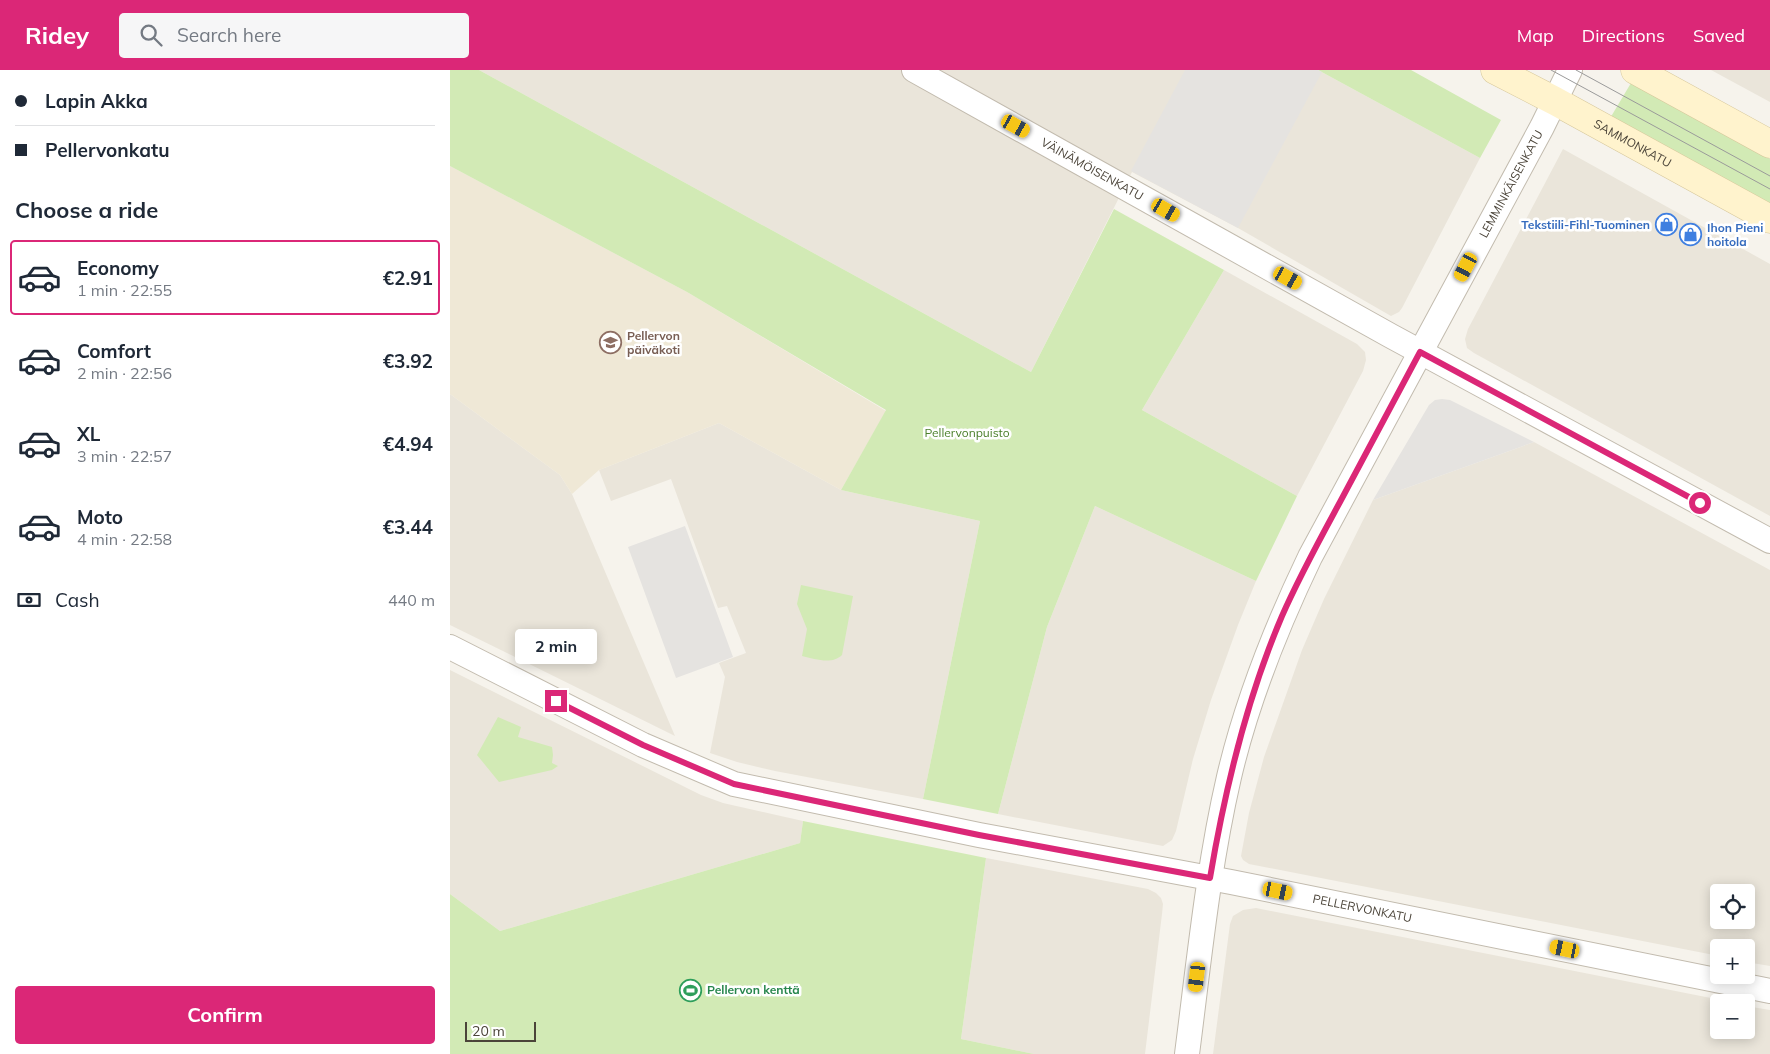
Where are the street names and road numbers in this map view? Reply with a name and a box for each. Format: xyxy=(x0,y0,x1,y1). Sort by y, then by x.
street label: SAMMONKATU xyxy=(1591,116,1674,170)
street label: LEMMINKÄISENKATU xyxy=(1476,127,1546,240)
street label: VÄINÄMÖISENKATU xyxy=(1039,134,1146,203)
street label: PELLERVONKATU xyxy=(1311,891,1413,925)

